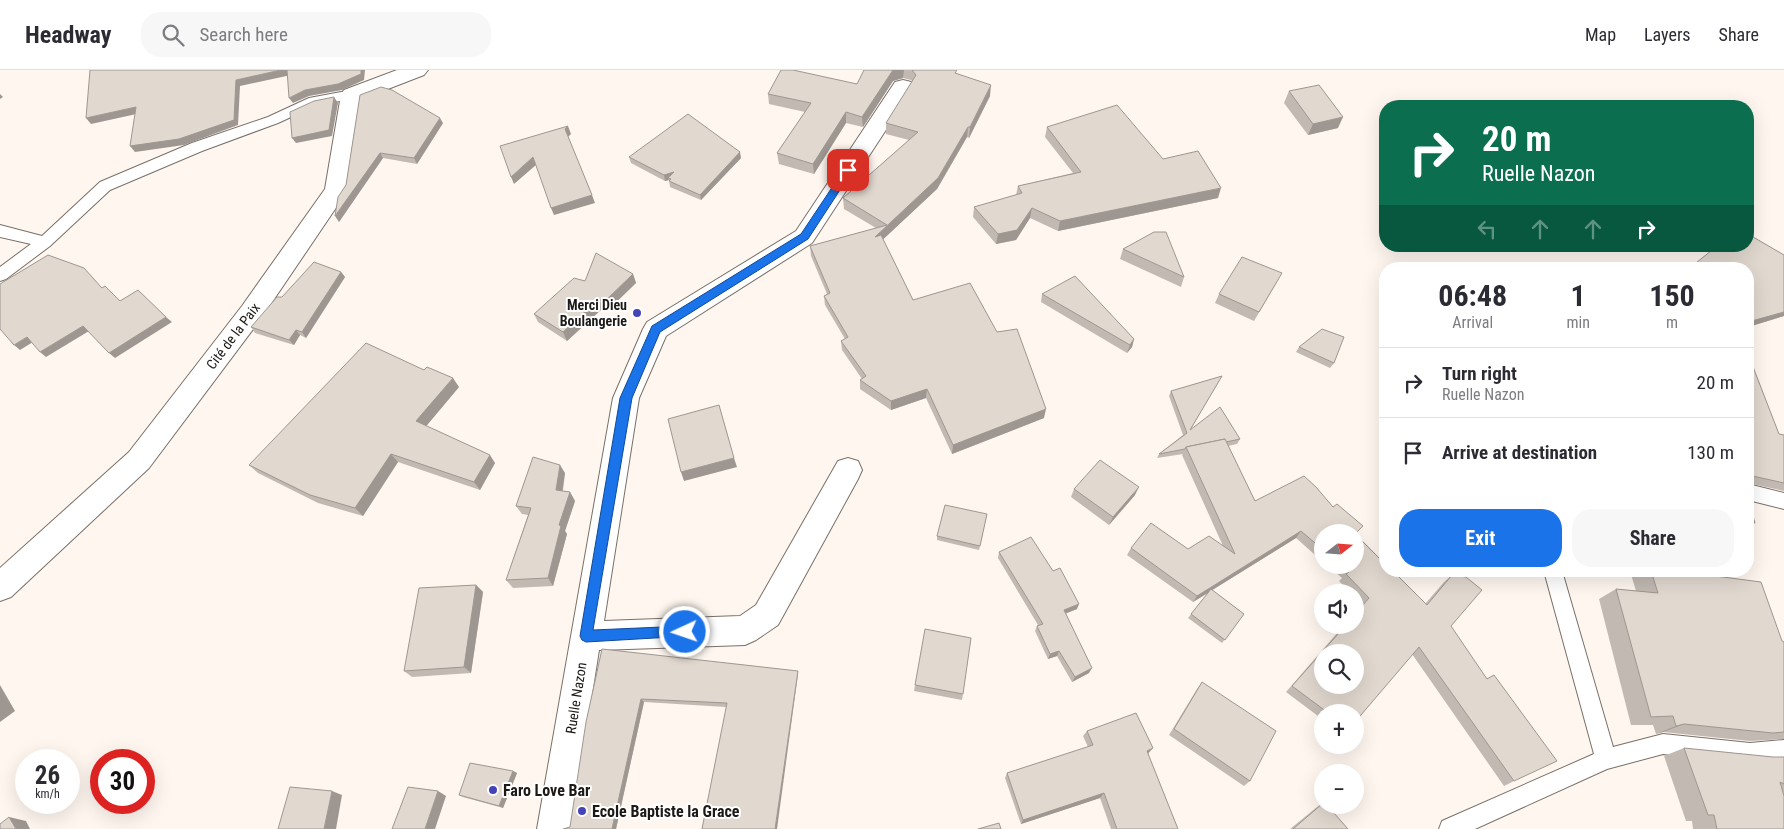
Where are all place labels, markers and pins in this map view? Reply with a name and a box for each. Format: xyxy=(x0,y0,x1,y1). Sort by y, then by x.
pin xyxy=(827,149,869,191)
place label: Merci Dieu Boulangerie xyxy=(560,297,627,329)
marker: Merci Dieu Boulangerie xyxy=(631,307,643,319)
place label: Faro Love Bar xyxy=(503,781,590,800)
marker: Faro Love Bar xyxy=(487,784,499,796)
place label: Ecole Baptiste la Grace xyxy=(592,802,740,821)
marker: Ecole Baptiste la Grace xyxy=(576,805,588,817)

